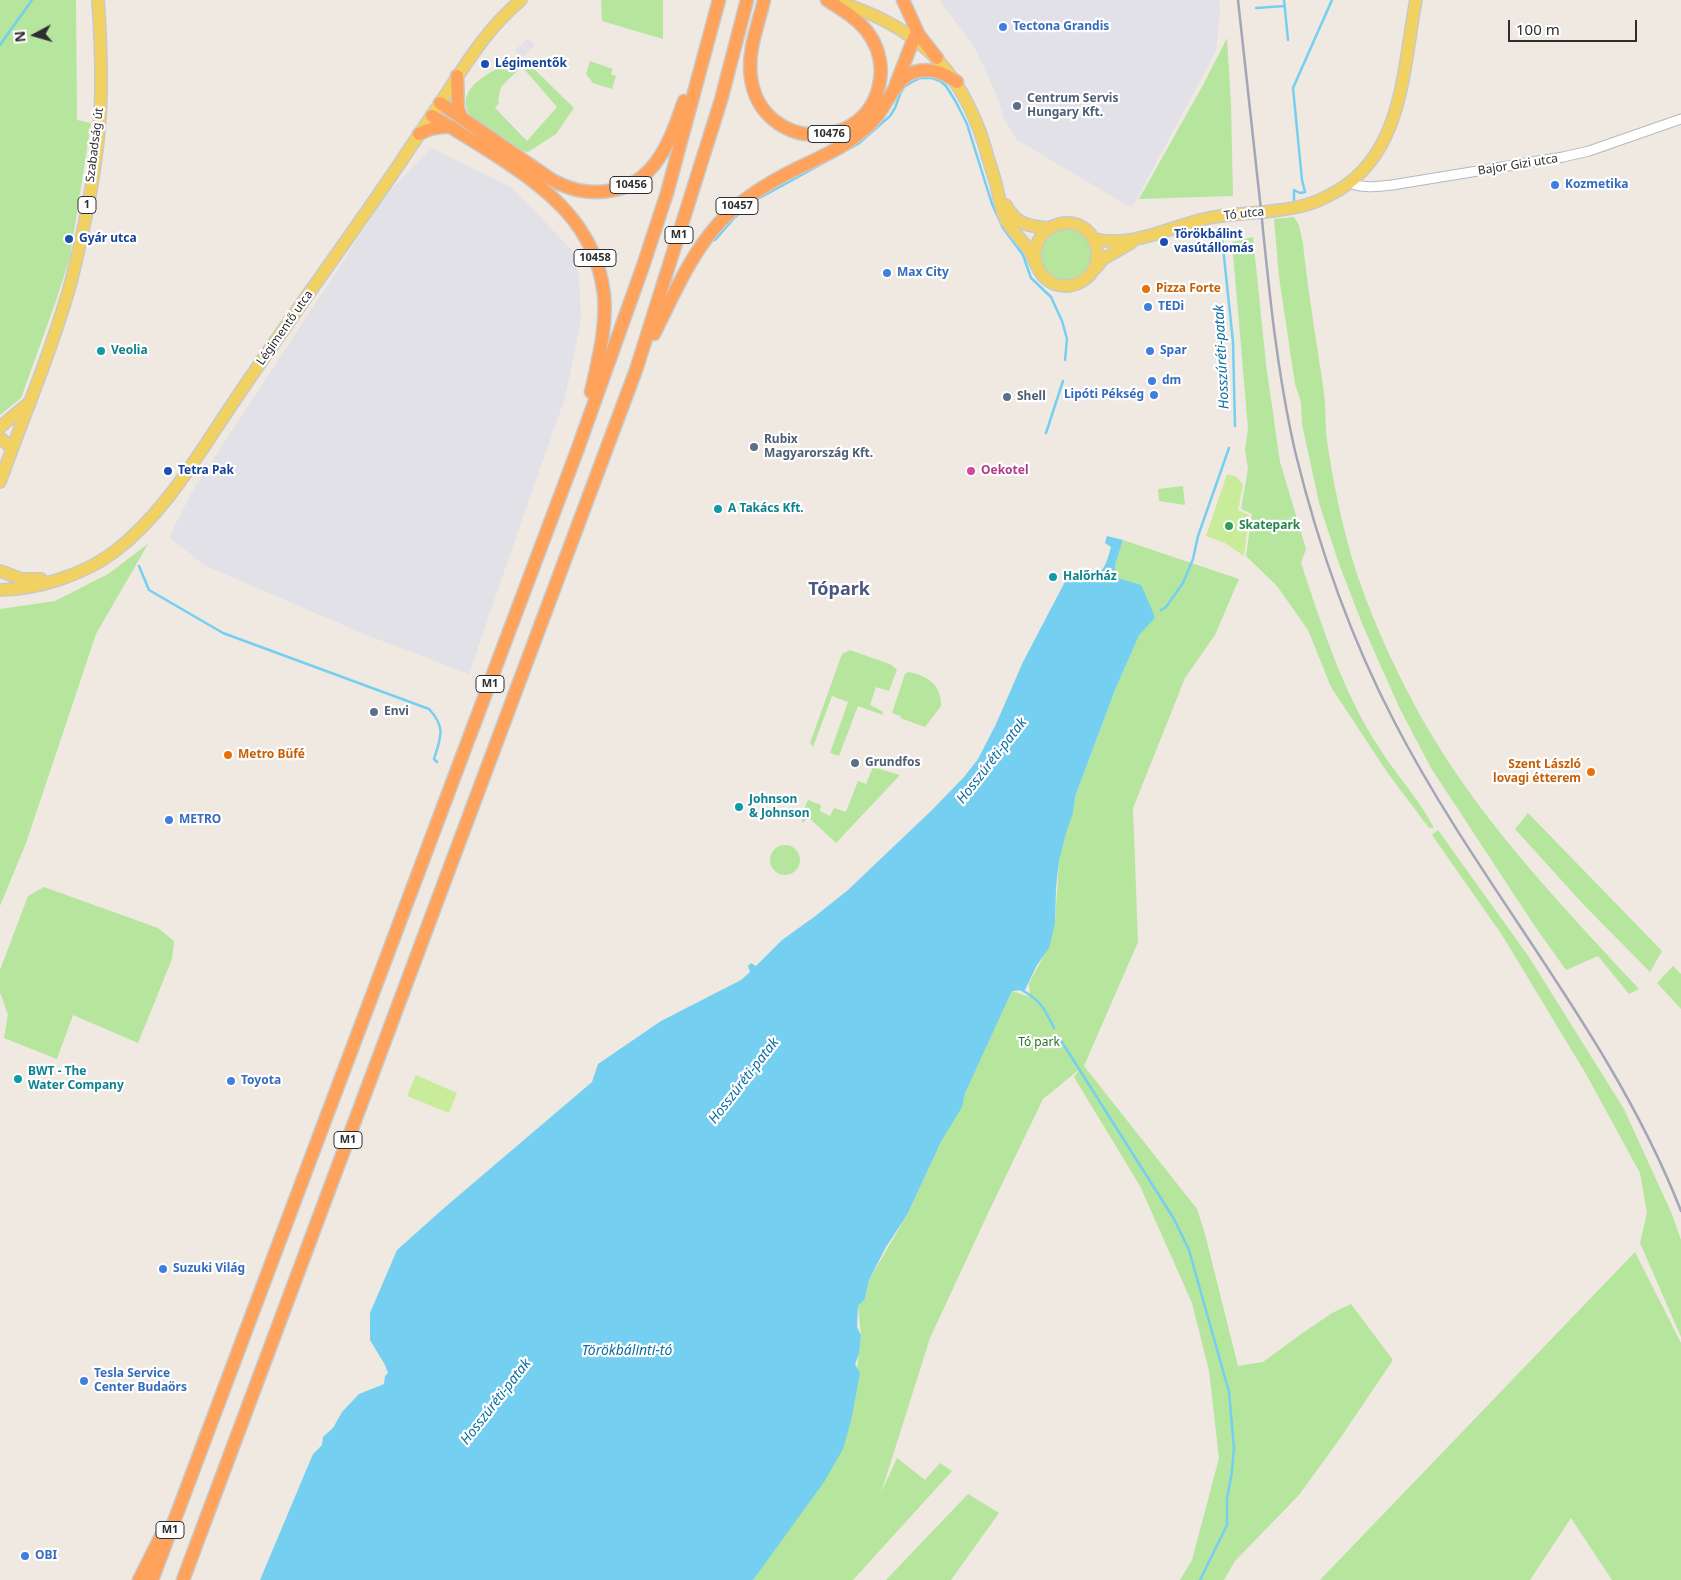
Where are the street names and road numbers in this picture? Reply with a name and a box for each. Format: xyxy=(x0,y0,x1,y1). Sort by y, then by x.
street label: Szabadság út xyxy=(83,107,107,183)
road number: 10476 xyxy=(808,126,850,142)
street label: Bajor Gizi utca xyxy=(1477,152,1559,178)
road number: 10456 xyxy=(610,176,652,194)
road number: 1 xyxy=(78,196,96,214)
road number: 10457 xyxy=(716,198,758,215)
street label: Tó utca xyxy=(1223,205,1265,223)
road number: M1 xyxy=(665,226,693,244)
road number: 10458 xyxy=(574,250,616,266)
street label: Légimentő utca xyxy=(254,288,316,368)
road number: M1 xyxy=(476,676,504,692)
road number: M1 xyxy=(334,1132,362,1148)
road number: M1 xyxy=(156,1522,184,1538)

